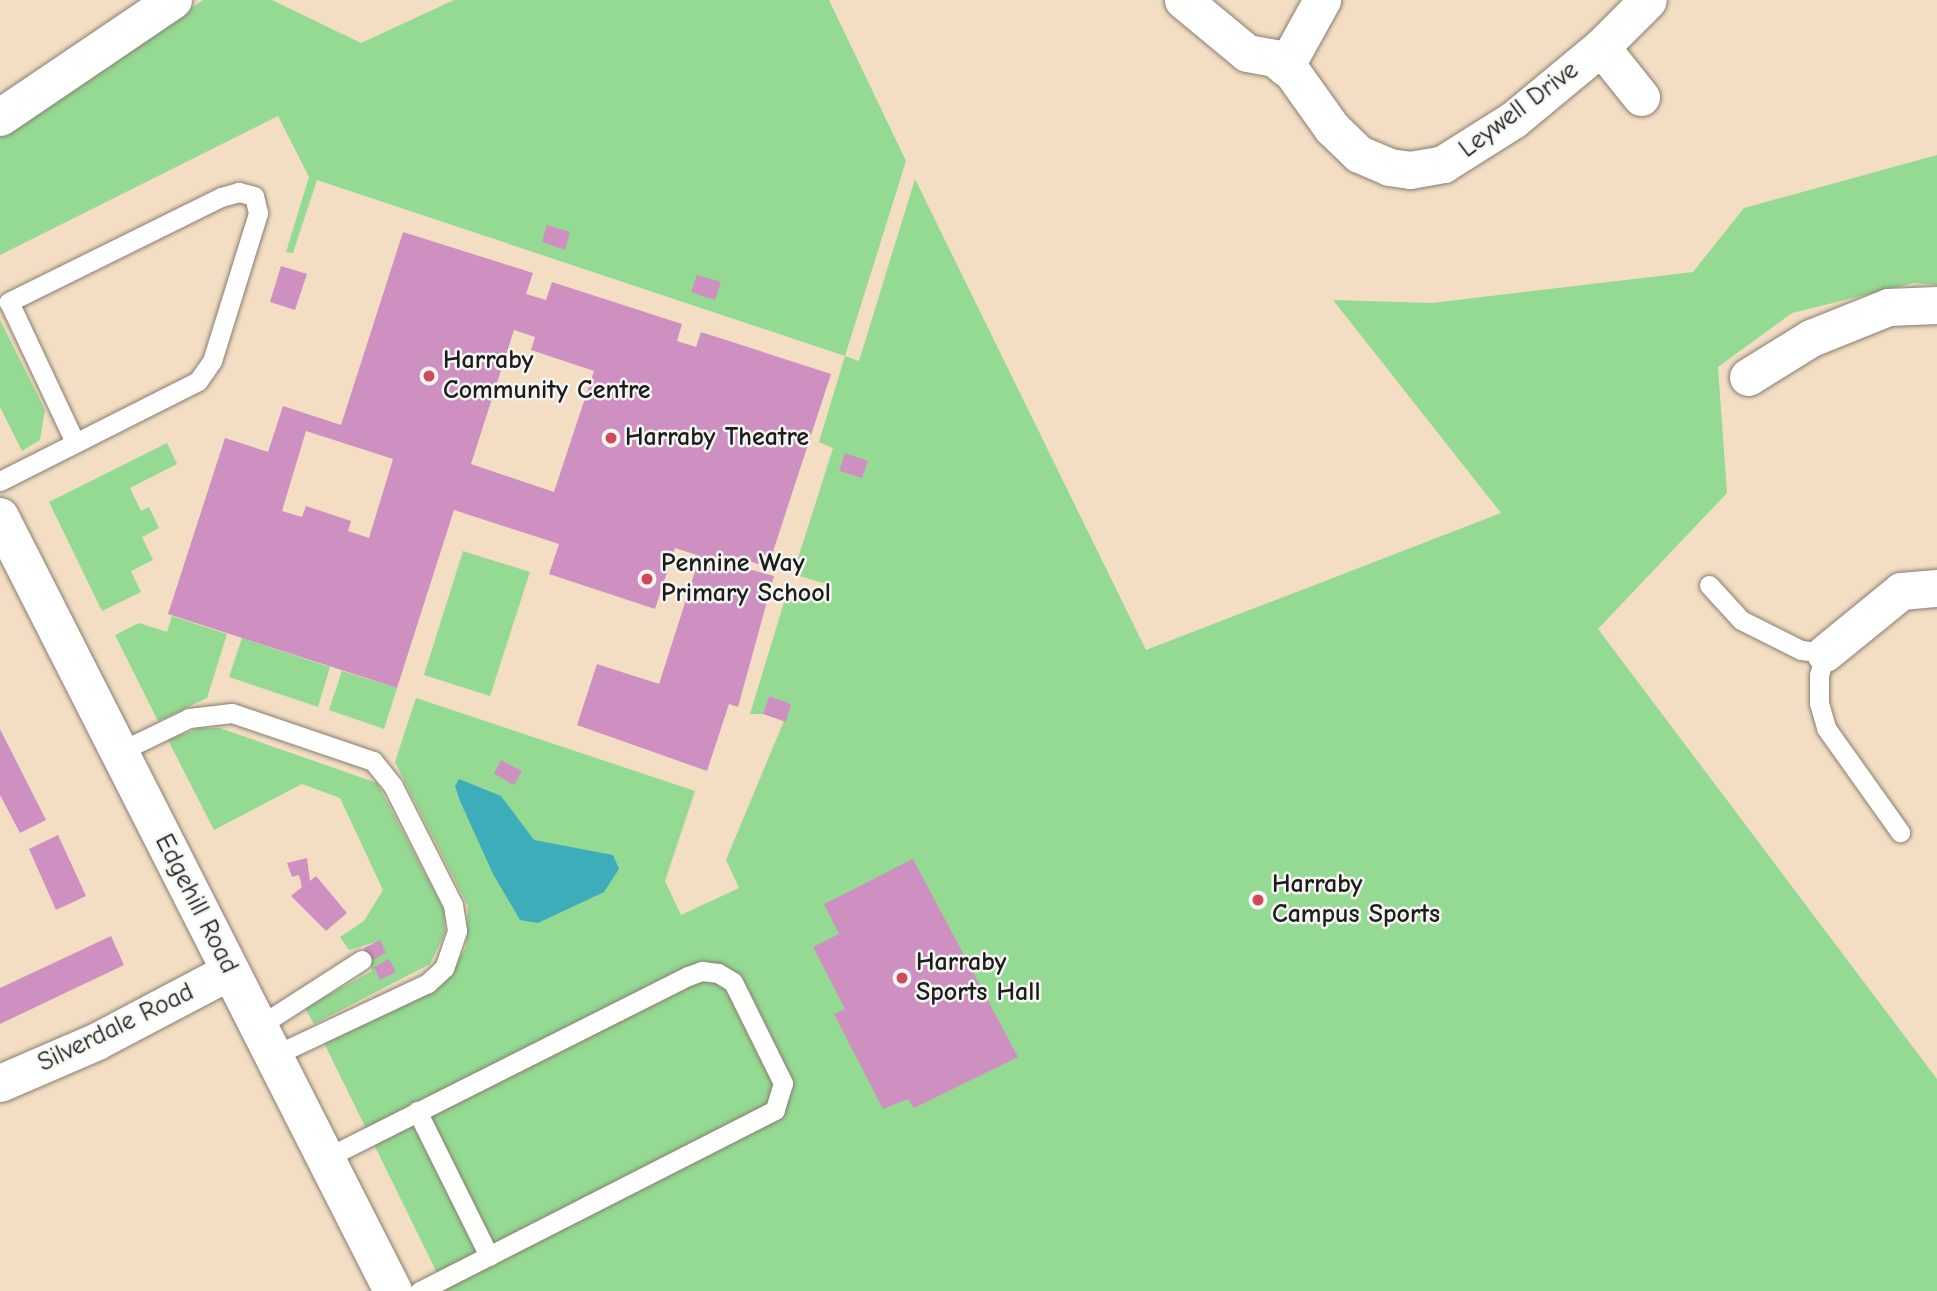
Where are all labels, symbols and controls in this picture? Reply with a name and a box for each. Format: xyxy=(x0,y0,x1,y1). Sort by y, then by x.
street label: Leywell Drive xyxy=(1453,55,1585,165)
place label: Harraby Community Centre xyxy=(443,345,651,406)
marker: Harraby Community Centre xyxy=(421,368,437,384)
place label: Harraby Theatre xyxy=(625,422,809,454)
marker: Harraby Theatre xyxy=(603,430,619,446)
place label: Pennine Way Primary School xyxy=(661,548,831,610)
marker: Pennine Way Primary School xyxy=(639,571,655,587)
street label: Edgehill Road xyxy=(148,829,244,979)
place label: Harraby Campus Sports xyxy=(1272,869,1440,931)
marker: Harraby Campus Sports xyxy=(1250,892,1266,908)
place label: Harraby Sports Hall xyxy=(916,947,1041,1009)
marker: Harraby Sports Hall xyxy=(894,970,910,986)
street label: Silverdale Road xyxy=(33,977,199,1079)

